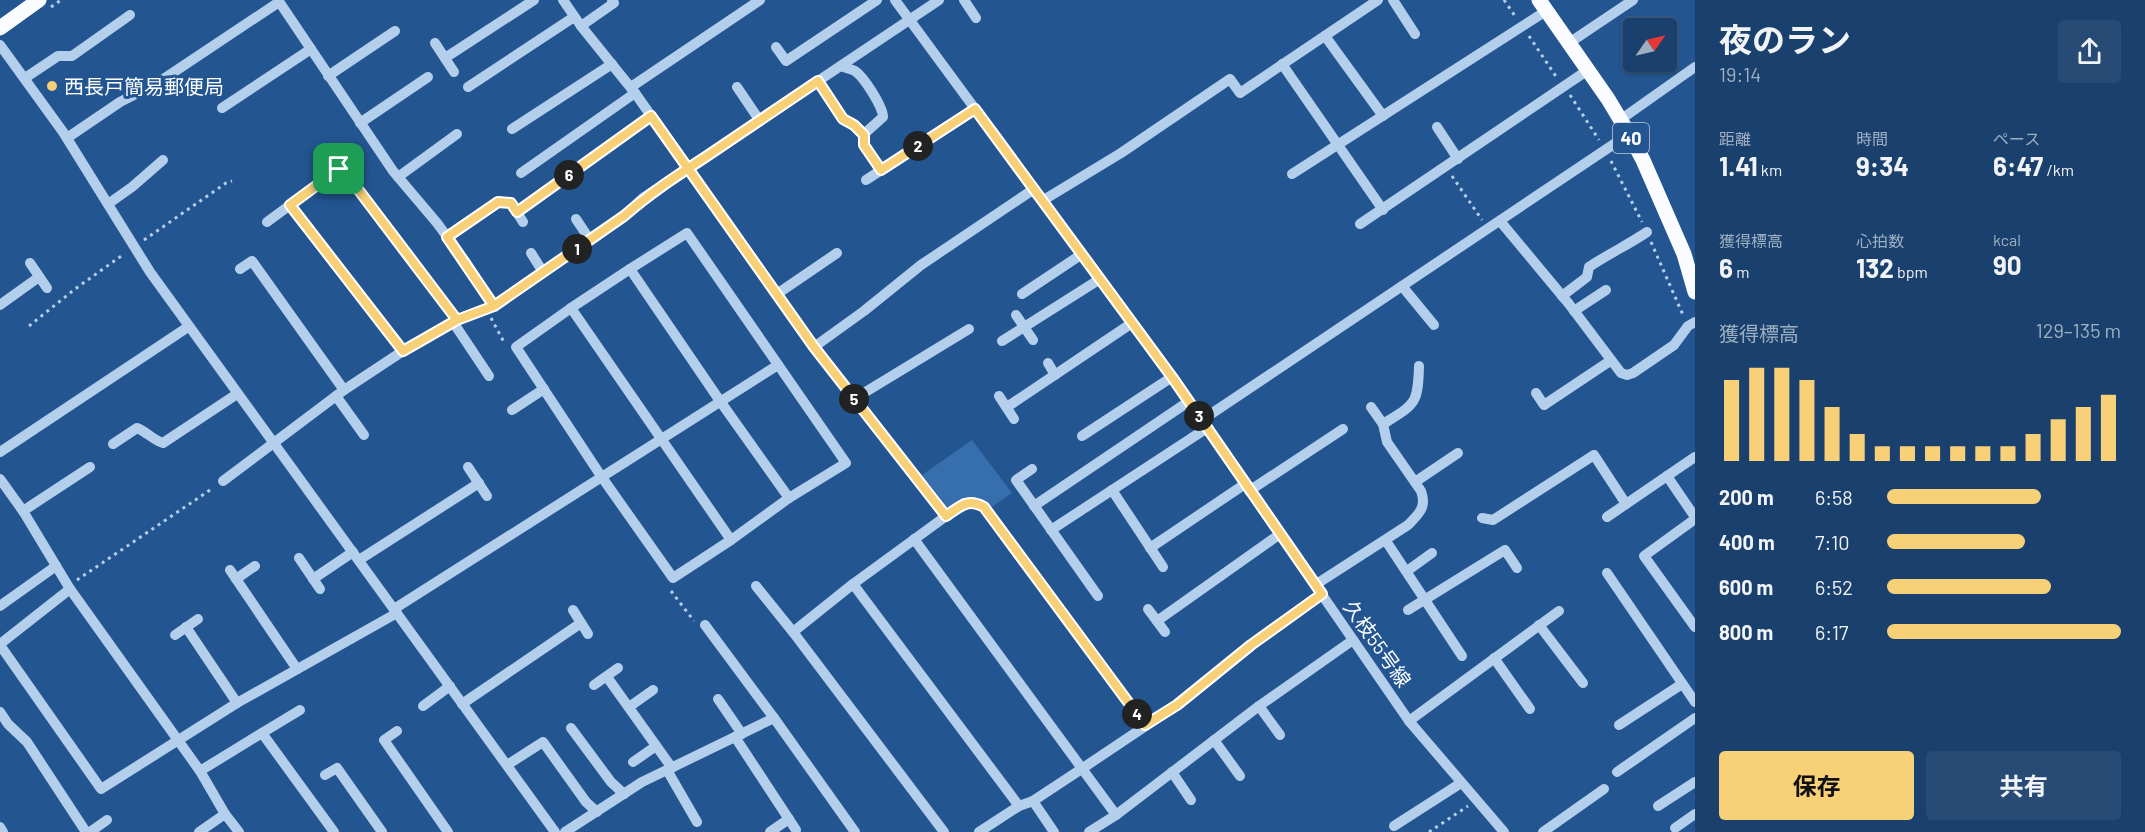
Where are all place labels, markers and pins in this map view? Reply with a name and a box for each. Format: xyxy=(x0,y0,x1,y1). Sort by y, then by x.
place label: 西長戸簡易郵便局 xyxy=(64,74,224,98)
marker: 西長戸簡易郵便局 xyxy=(45,79,59,93)
pin: 2 xyxy=(903,131,933,161)
pin xyxy=(313,143,364,194)
pin: 6 xyxy=(554,160,584,190)
pin: 1 xyxy=(562,234,592,264)
pin: 5 xyxy=(839,384,869,414)
pin: 3 xyxy=(1184,401,1214,431)
pin: 4 xyxy=(1122,699,1152,729)

